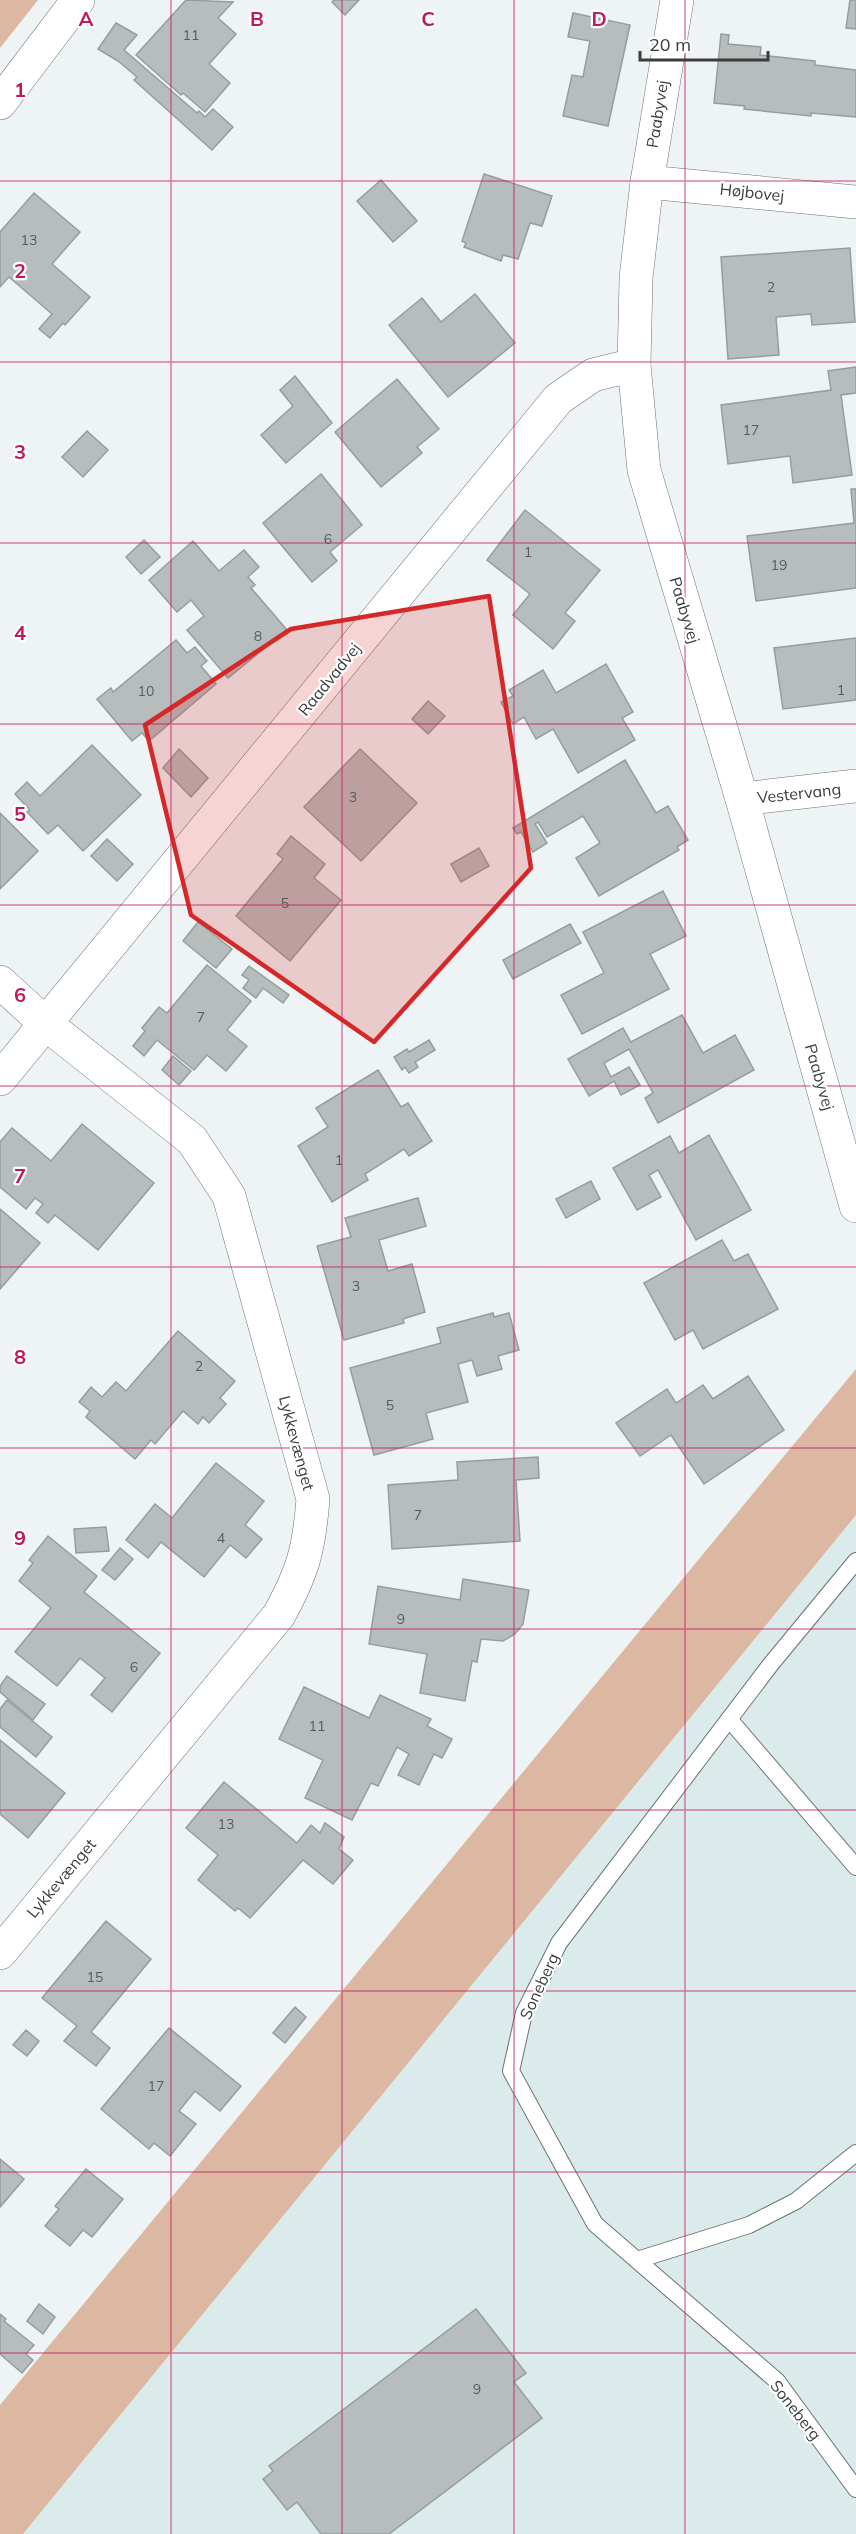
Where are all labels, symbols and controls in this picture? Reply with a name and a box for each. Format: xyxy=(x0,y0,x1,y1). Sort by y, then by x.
text: A xyxy=(79,6,94,31)
text: B xyxy=(250,6,264,31)
text: C xyxy=(421,6,435,31)
text: D xyxy=(591,6,607,31)
scale bar xyxy=(640,24,768,62)
house number: 11 xyxy=(183,26,199,44)
text: 20 m xyxy=(649,33,691,56)
text: 1 xyxy=(14,77,26,102)
street label: Paabyvej xyxy=(642,79,672,149)
street label: Højbovej xyxy=(719,179,785,205)
house number: 13 xyxy=(21,231,37,249)
text: 2 xyxy=(14,258,26,283)
house number: 2 xyxy=(767,278,775,296)
house number: 17 xyxy=(743,421,759,439)
text: 3 xyxy=(14,439,26,464)
house number: 6 xyxy=(324,530,332,548)
house number: 1 xyxy=(524,543,532,561)
house number: 19 xyxy=(771,556,787,574)
street label: Paabyvej xyxy=(665,574,705,646)
text: 4 xyxy=(14,620,26,645)
house number: 8 xyxy=(254,627,262,645)
street label: Raadvadvej xyxy=(293,638,365,720)
house number: 1 xyxy=(837,681,845,699)
house number: 10 xyxy=(138,682,154,700)
street label: Vestervang xyxy=(756,779,842,807)
house number: 3 xyxy=(349,788,357,806)
text: 5 xyxy=(14,801,26,826)
house number: 5 xyxy=(281,894,289,912)
text: 6 xyxy=(14,982,26,1007)
house number: 7 xyxy=(197,1008,205,1026)
street label: Paabyvej xyxy=(801,1041,839,1113)
house number: 1 xyxy=(335,1151,343,1169)
text: 7 xyxy=(14,1163,26,1188)
house number: 3 xyxy=(352,1277,360,1295)
text: 8 xyxy=(14,1344,26,1369)
house number: 2 xyxy=(195,1357,203,1375)
street label: Lykkevænget xyxy=(275,1393,319,1493)
house number: 5 xyxy=(386,1396,394,1414)
house number: 7 xyxy=(414,1506,422,1524)
text: 9 xyxy=(14,1525,26,1550)
house number: 4 xyxy=(217,1529,226,1547)
house number: 9 xyxy=(397,1610,405,1628)
house number: 6 xyxy=(130,1658,138,1676)
house number: 11 xyxy=(309,1717,325,1735)
house number: 13 xyxy=(218,1815,234,1833)
street label: Lykkevænget xyxy=(22,1834,100,1922)
street label: Soneberg xyxy=(515,1950,563,2022)
house number: 15 xyxy=(87,1968,103,1986)
house number: 17 xyxy=(148,2077,164,2095)
street label: Soneberg xyxy=(766,2376,826,2444)
house number: 9 xyxy=(473,2380,481,2398)

